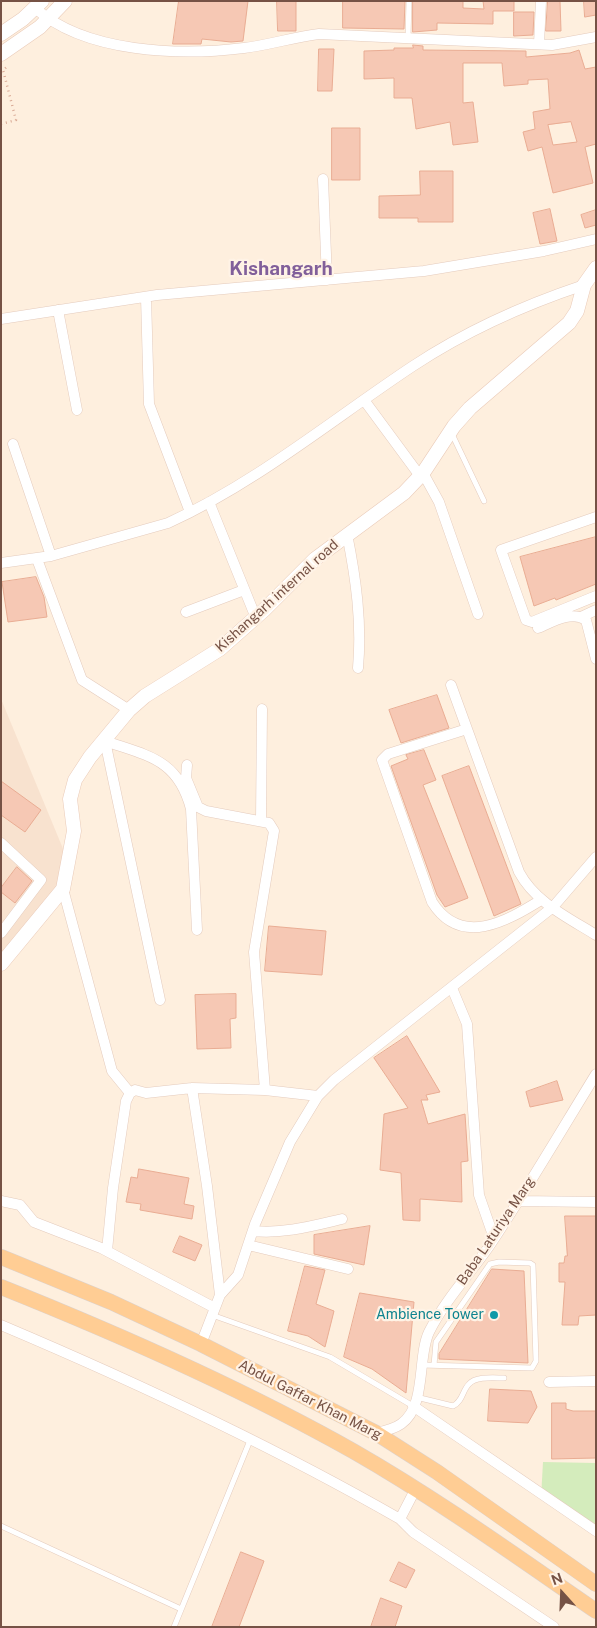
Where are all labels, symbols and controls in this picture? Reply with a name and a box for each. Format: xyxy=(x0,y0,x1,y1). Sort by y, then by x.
district label: Kishangarh xyxy=(229,258,333,280)
street label: Kishangarh internal road xyxy=(212,536,342,656)
street label: Baba Laturiya Marg xyxy=(454,1174,538,1288)
place label: Ambience Tower xyxy=(376,1307,484,1323)
marker: Ambience Tower xyxy=(488,1309,500,1321)
street label: Abdul Gaffar Khan Marg xyxy=(236,1357,384,1443)
north arrow xyxy=(537,1568,587,1618)
text: N xyxy=(549,1570,565,1588)

